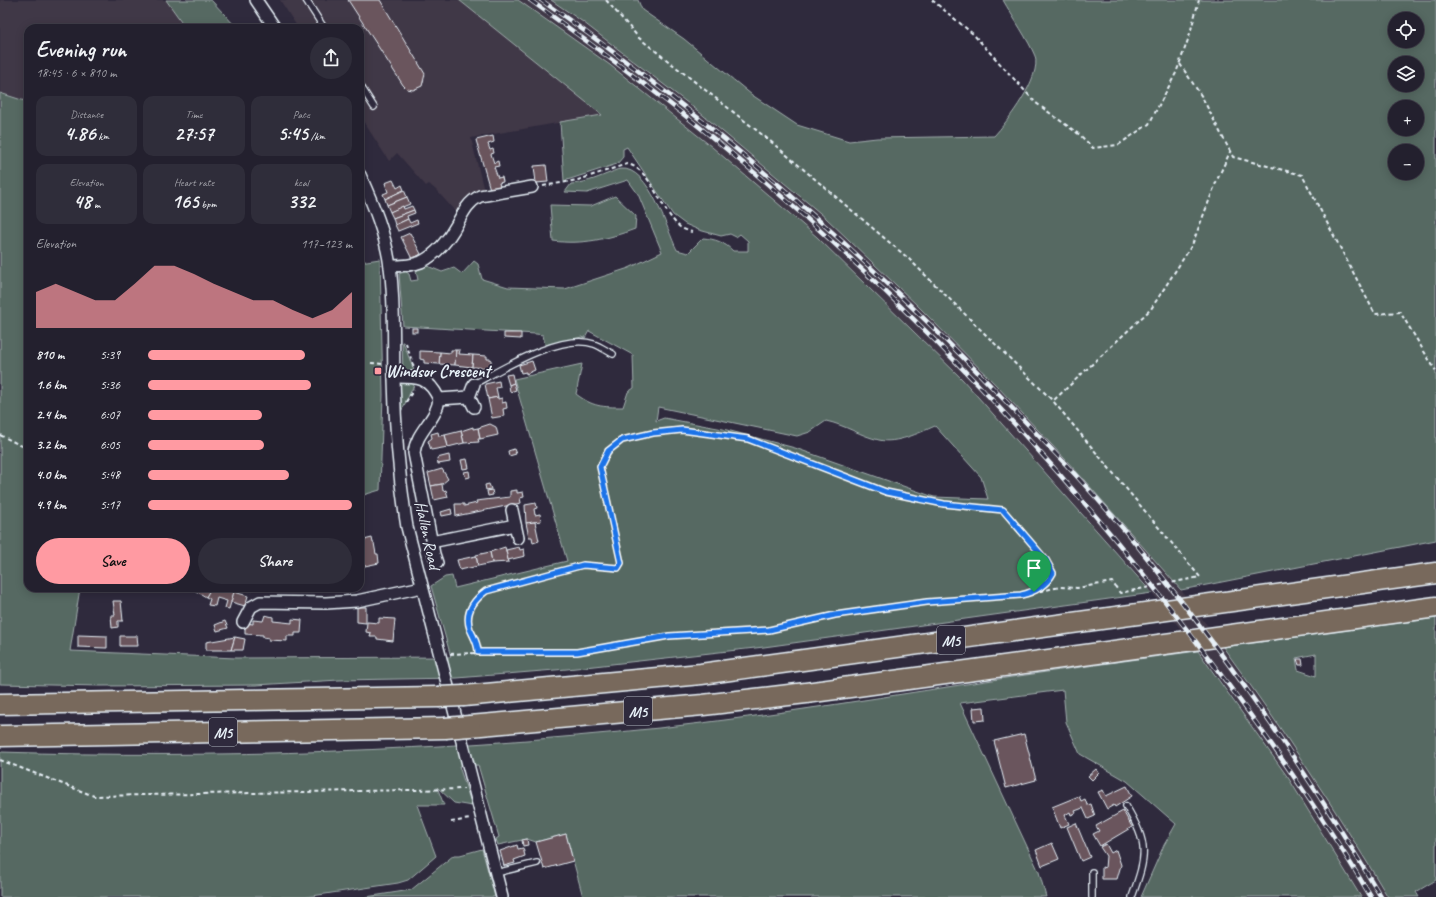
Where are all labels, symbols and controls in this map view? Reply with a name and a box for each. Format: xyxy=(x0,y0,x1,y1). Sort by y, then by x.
map controls xyxy=(1388,12,1424,180)
button: locate xyxy=(1388,12,1424,48)
text: Evening run xyxy=(36,36,126,64)
button: share xyxy=(310,37,352,79)
button: layers xyxy=(1388,56,1424,92)
text: 18:45 · 6 × 810 m xyxy=(36,65,117,81)
button: + xyxy=(1388,100,1424,136)
text: Distance xyxy=(70,107,103,121)
text: Time xyxy=(186,107,202,121)
text: Pace xyxy=(293,107,310,121)
text: 4.86 xyxy=(64,121,96,146)
text: 27:57 xyxy=(174,121,214,146)
text: 5:45 xyxy=(278,121,308,146)
text: km xyxy=(96,129,109,143)
text: /km xyxy=(308,129,325,143)
button: − xyxy=(1388,144,1424,180)
text: Elevation xyxy=(70,175,104,189)
text: Heart rate xyxy=(174,175,214,189)
text: kcal xyxy=(294,175,309,189)
text: 48 xyxy=(73,189,91,214)
text: 165 xyxy=(172,189,199,214)
text: 332 xyxy=(288,189,315,214)
text: m xyxy=(91,197,100,211)
text: bpm xyxy=(199,197,216,211)
text: Elevation xyxy=(36,236,76,252)
text: 117–123 m xyxy=(301,236,352,252)
text: 810 m xyxy=(36,347,64,363)
text: 5:39 xyxy=(100,347,120,363)
place label: Windsor Crescent xyxy=(386,361,493,382)
marker: Windsor Crescent xyxy=(373,366,383,376)
text: 1.6 km xyxy=(36,377,67,393)
text: 5:36 xyxy=(100,377,120,393)
text: 2.4 km xyxy=(36,407,66,423)
text: 6:07 xyxy=(100,407,120,423)
text: 3.2 km xyxy=(36,437,66,453)
text: 6:05 xyxy=(100,437,120,453)
text: 4.0 km xyxy=(36,467,66,483)
text: 5:48 xyxy=(100,467,120,483)
text: 4.9 km xyxy=(36,497,66,513)
text: 5:17 xyxy=(100,497,120,513)
street label: Hallen Road xyxy=(410,499,445,573)
button: Save xyxy=(36,538,190,584)
button: Share xyxy=(198,538,352,584)
pin xyxy=(1017,551,1051,592)
icon: arrive xyxy=(1023,557,1045,579)
road number: M5 xyxy=(937,626,965,654)
road number: M5 xyxy=(624,697,652,725)
road number: M5 xyxy=(209,718,237,746)

